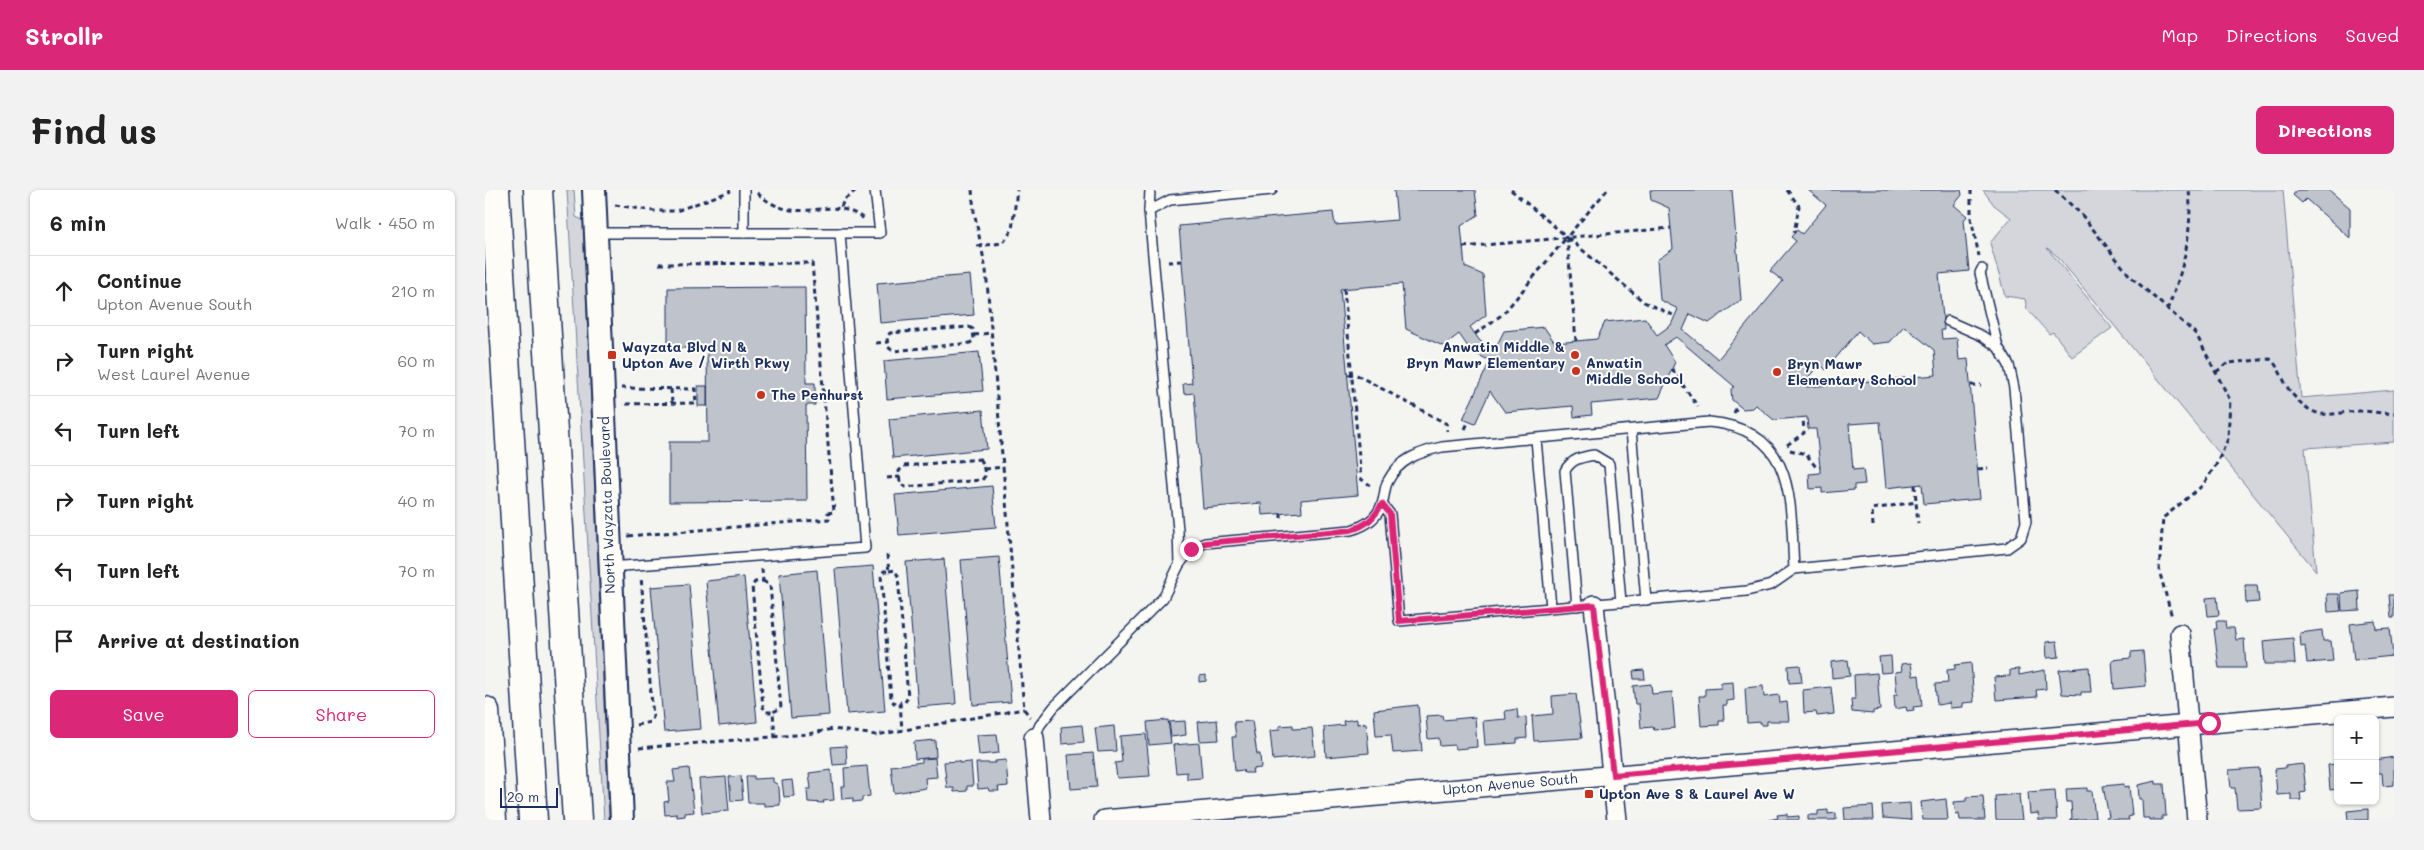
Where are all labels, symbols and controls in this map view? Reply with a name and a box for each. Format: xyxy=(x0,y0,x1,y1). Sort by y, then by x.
text: Strollr xyxy=(25,20,103,51)
text: Map xyxy=(2161,23,2198,47)
text: Directions xyxy=(2226,23,2318,47)
text: Saved xyxy=(2346,23,2399,47)
button: Directions xyxy=(2256,106,2394,154)
text: Find us xyxy=(30,107,157,153)
text: 6 min xyxy=(50,209,106,236)
text: Walk · 450 m xyxy=(335,212,435,233)
text: Continue xyxy=(97,268,182,293)
icon: ahead xyxy=(50,277,78,305)
text: 210 m xyxy=(391,280,435,301)
text: Upton Avenue South xyxy=(97,293,252,314)
place label: Wayzata Blvd N & Upton Ave / Wirth Pkwy xyxy=(622,337,790,372)
place label: Anwatin Middle & Bryn Mawr Elementary xyxy=(1406,337,1565,372)
text: Turn right xyxy=(97,338,194,363)
icon: right xyxy=(50,347,78,375)
marker: Wayzata Blvd N & Upton Ave / Wirth Pkwy xyxy=(606,349,618,361)
marker: Anwatin Middle & Bryn Mawr Elementary xyxy=(1569,349,1581,361)
text: 60 m xyxy=(398,350,435,371)
place label: Anwatin Middle School xyxy=(1586,353,1683,388)
place label: Bryn Mawr Elementary School xyxy=(1787,354,1916,389)
text: West Laurel Avenue xyxy=(97,363,250,384)
marker: Anwatin Middle School xyxy=(1570,365,1582,377)
marker: Bryn Mawr Elementary School xyxy=(1771,366,1783,378)
place label: The Penhurst xyxy=(771,385,863,404)
marker: The Penhurst xyxy=(755,389,767,401)
street label: North Wayzata Boulevard xyxy=(594,416,619,594)
icon: left xyxy=(50,417,78,445)
text: Turn left xyxy=(97,418,180,443)
text: 70 m xyxy=(398,420,435,441)
icon: right xyxy=(50,487,78,515)
text: Turn right xyxy=(97,488,194,513)
text: 40 m xyxy=(398,490,435,511)
route end xyxy=(1180,538,1203,561)
icon: left xyxy=(50,557,78,585)
text: Turn left xyxy=(97,558,180,583)
text: 70 m xyxy=(398,560,435,581)
icon: arrive xyxy=(50,627,78,655)
text: Arrive at destination xyxy=(97,628,300,653)
button: Save xyxy=(50,690,238,738)
button: Share xyxy=(248,690,435,738)
route start xyxy=(2198,712,2221,735)
map controls xyxy=(2334,715,2379,805)
button: + xyxy=(2334,715,2379,760)
button: − xyxy=(2334,760,2379,805)
street label: Upton Avenue South xyxy=(1442,768,1578,799)
place label: Upton Ave S & Laurel Ave W xyxy=(1599,784,1795,803)
scale bar xyxy=(500,785,557,808)
text: 20 m xyxy=(507,787,539,806)
marker: Upton Ave S & Laurel Ave W xyxy=(1583,788,1595,800)

